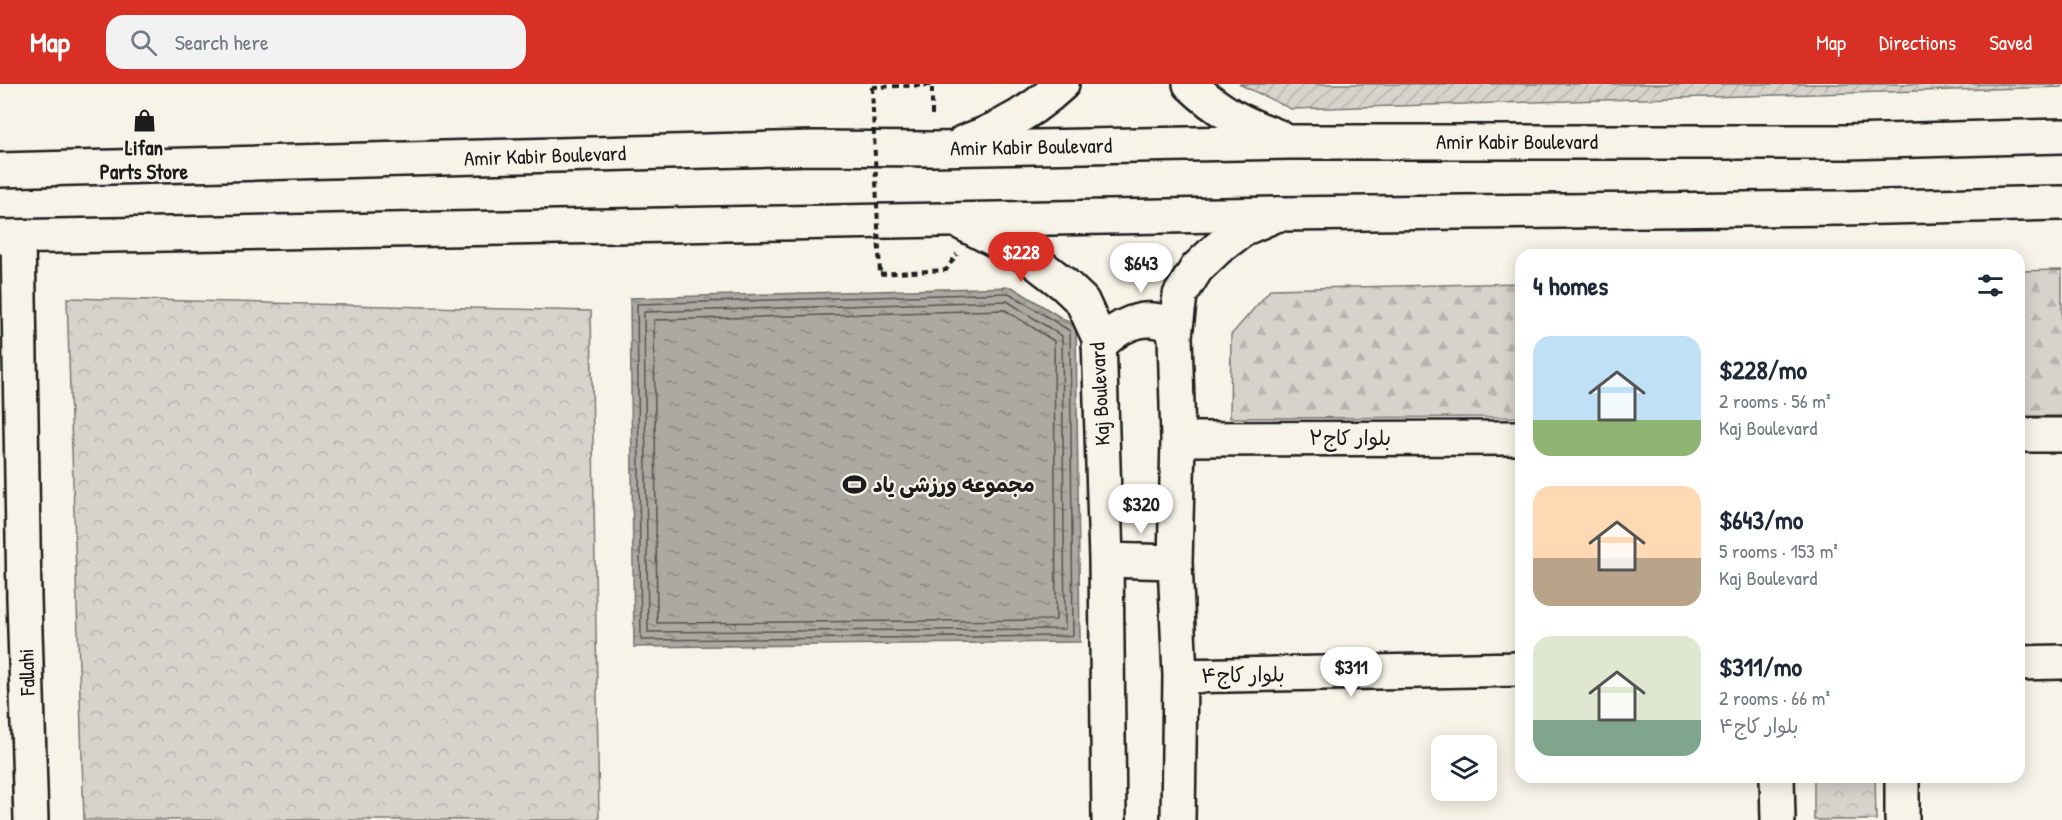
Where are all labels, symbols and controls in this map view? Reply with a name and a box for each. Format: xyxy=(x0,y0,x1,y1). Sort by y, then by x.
search box xyxy=(106,15,526,69)
text: Map xyxy=(30,23,70,61)
icon: search xyxy=(127,26,160,59)
text: Search here xyxy=(175,27,269,57)
text: Map xyxy=(1816,28,1846,57)
text: Directions xyxy=(1879,28,1956,57)
text: Saved xyxy=(1989,28,2032,57)
shop icon: Lifan Parts Store xyxy=(131,107,157,133)
street label: Amir Kabir Boulevard xyxy=(1436,127,1598,156)
street label: Amir Kabir Boulevard xyxy=(950,131,1112,162)
place label: Lifan Parts Store xyxy=(100,133,189,186)
street label: Amir Kabir Boulevard xyxy=(464,138,626,173)
pin: $228 xyxy=(985,232,1057,283)
text: $228 xyxy=(1002,238,1040,265)
pin: $643 xyxy=(1105,243,1177,294)
text: $643 xyxy=(1124,249,1158,276)
text: 4 homes xyxy=(1533,268,1608,303)
icon: filters xyxy=(1974,269,2007,302)
street label: Kaj Boulevard xyxy=(1082,342,1117,446)
text: $228/mo xyxy=(1719,352,1807,387)
icon: home xyxy=(1581,360,1653,432)
text: 2 rooms · 56 m² xyxy=(1719,387,1831,414)
text: Kaj Boulevard xyxy=(1719,414,1817,441)
street label: بلوار کاج۲ xyxy=(1309,423,1391,452)
place label: مجموعه ورزشی یاد xyxy=(873,470,1035,499)
sports icon: مجموعه ورزشی یاد xyxy=(842,472,868,498)
pin: $320 xyxy=(1105,484,1177,535)
text: $320 xyxy=(1122,490,1160,517)
text: $643/mo xyxy=(1719,502,1803,537)
icon: home xyxy=(1581,510,1653,582)
text: 5 rooms · 153 m² xyxy=(1719,537,1838,564)
text: Kaj Boulevard xyxy=(1719,564,1817,591)
pin: $311 xyxy=(1315,647,1387,698)
street label: Fallahi xyxy=(11,648,42,697)
text: $311/mo xyxy=(1719,649,1802,684)
text: $311 xyxy=(1334,653,1368,680)
street label: بلوار کاج۴ xyxy=(1201,659,1285,690)
icon: home xyxy=(1581,660,1653,732)
text: 2 rooms · 66 m² xyxy=(1719,684,1830,711)
text: بلوار کاج۴ xyxy=(1719,712,1799,739)
map controls xyxy=(1431,735,1497,801)
button: layers xyxy=(1431,735,1497,801)

